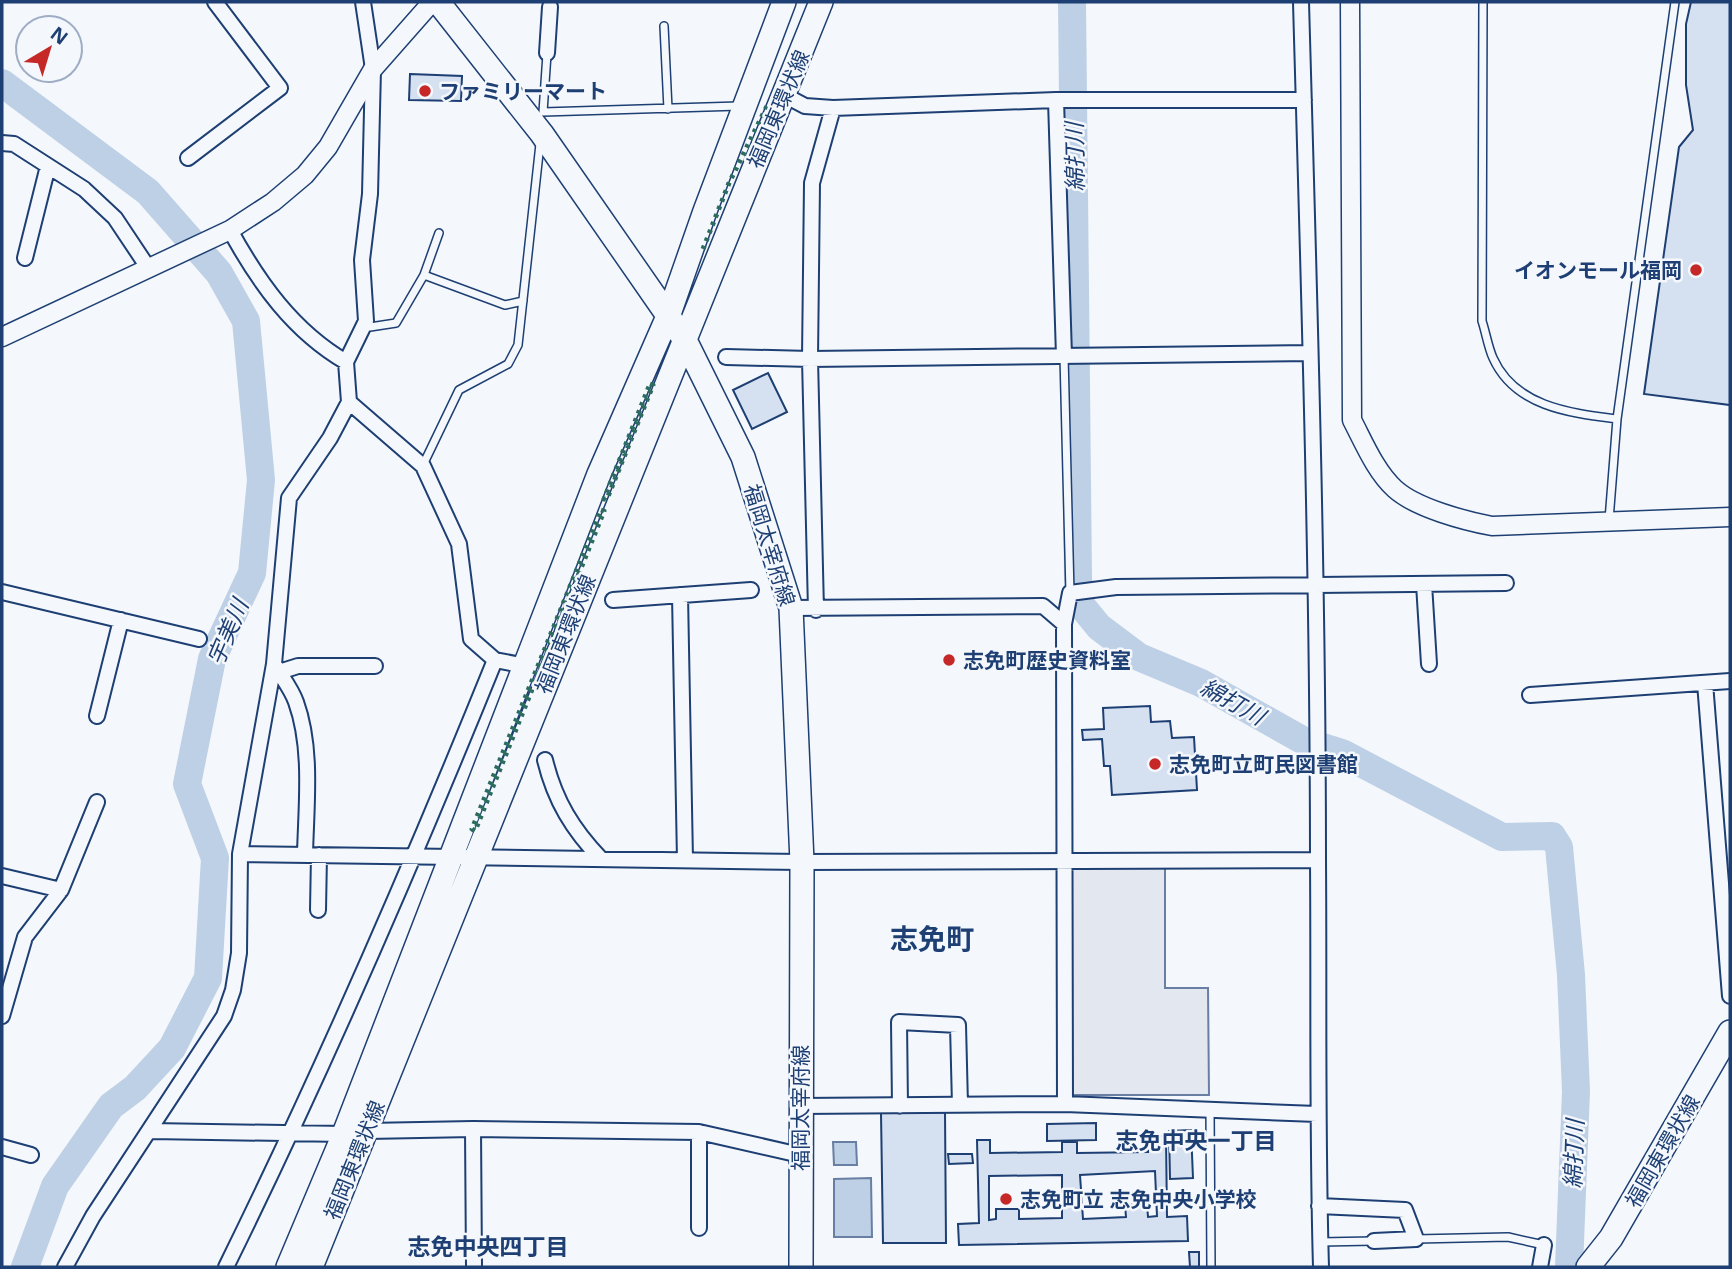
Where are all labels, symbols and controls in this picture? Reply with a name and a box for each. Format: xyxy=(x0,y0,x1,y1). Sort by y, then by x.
north arrow xyxy=(14,14,84,84)
text: N xyxy=(45,21,74,51)
street label: 福岡東環状線 xyxy=(740,46,816,172)
place label: ファミリーマート xyxy=(439,77,607,105)
marker: ファミリーマート xyxy=(417,83,433,99)
water label: 綿打川 xyxy=(1057,119,1091,192)
place label: イオンモール福岡 xyxy=(1514,256,1682,284)
marker: イオンモール福岡 xyxy=(1688,262,1704,278)
street label: 福岡太宰府線 xyxy=(738,481,802,609)
street label: 福岡東環状線 xyxy=(528,570,602,698)
water label: 宇美川 xyxy=(199,591,256,670)
place label: 志免町歴史資料室 xyxy=(963,646,1131,674)
marker: 志免町歴史資料室 xyxy=(941,652,957,668)
water label: 綿打川 xyxy=(1195,670,1274,733)
place label: 志免町立町民図書館 xyxy=(1169,750,1358,778)
marker: 志免町立町民図書館 xyxy=(1147,756,1163,772)
district label: 志免町 xyxy=(890,919,974,957)
street label: 福岡太宰府線 xyxy=(786,1045,814,1171)
street label: 福岡東環状線 xyxy=(1618,1089,1706,1213)
street label: 福岡東環状線 xyxy=(317,1096,391,1224)
water label: 綿打川 xyxy=(1556,1116,1590,1189)
district label: 志免中央一丁目 xyxy=(1116,1124,1277,1156)
place label: 志免町立 志免中央小学校 xyxy=(1020,1185,1256,1213)
marker: 志免町立 志免中央小学校 xyxy=(998,1191,1014,1207)
district label: 志免中央四丁目 xyxy=(408,1230,569,1262)

